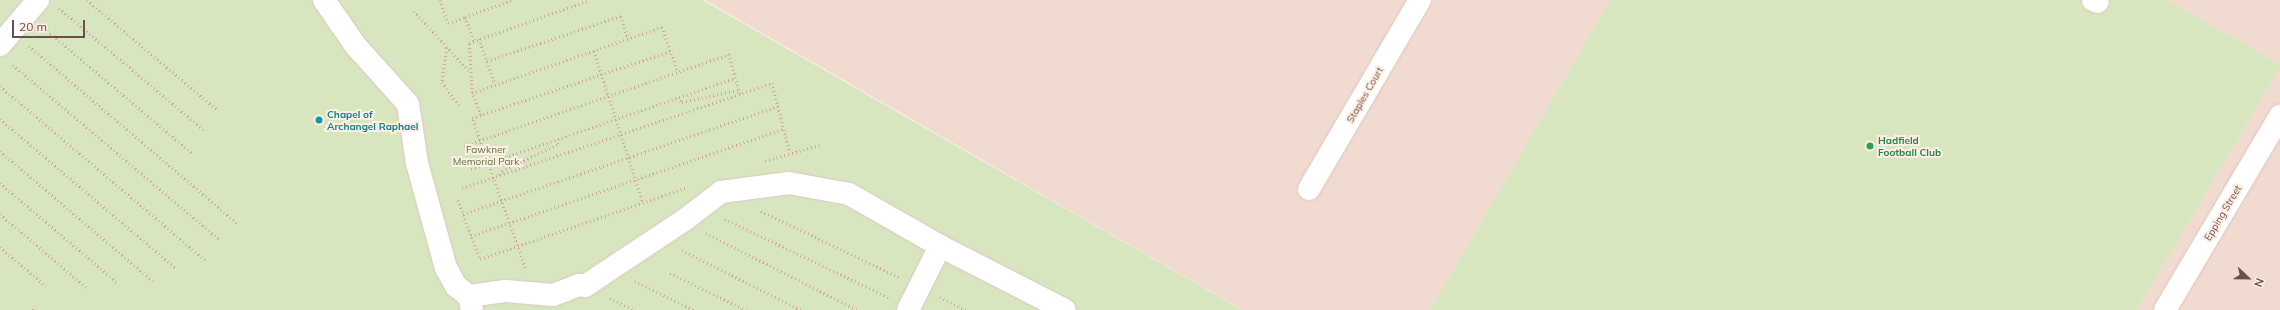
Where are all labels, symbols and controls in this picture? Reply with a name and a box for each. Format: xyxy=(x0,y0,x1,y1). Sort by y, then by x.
scale bar xyxy=(14,12,87,38)
text: 20 m xyxy=(19,19,47,34)
street label: Staples Court xyxy=(1344,65,1386,125)
place label: Chapel of Archangel Raphael xyxy=(327,108,418,132)
marker: Chapel of Archangel Raphael xyxy=(314,115,324,125)
place label: Hadfield Football Club xyxy=(1878,134,1941,158)
marker: Hadfield Football Club xyxy=(1865,141,1875,151)
park label: Fawkner Memorial Park xyxy=(453,143,519,166)
street label: Epping Street xyxy=(2202,183,2244,243)
north arrow xyxy=(2228,258,2268,298)
text: N xyxy=(2251,276,2267,289)

